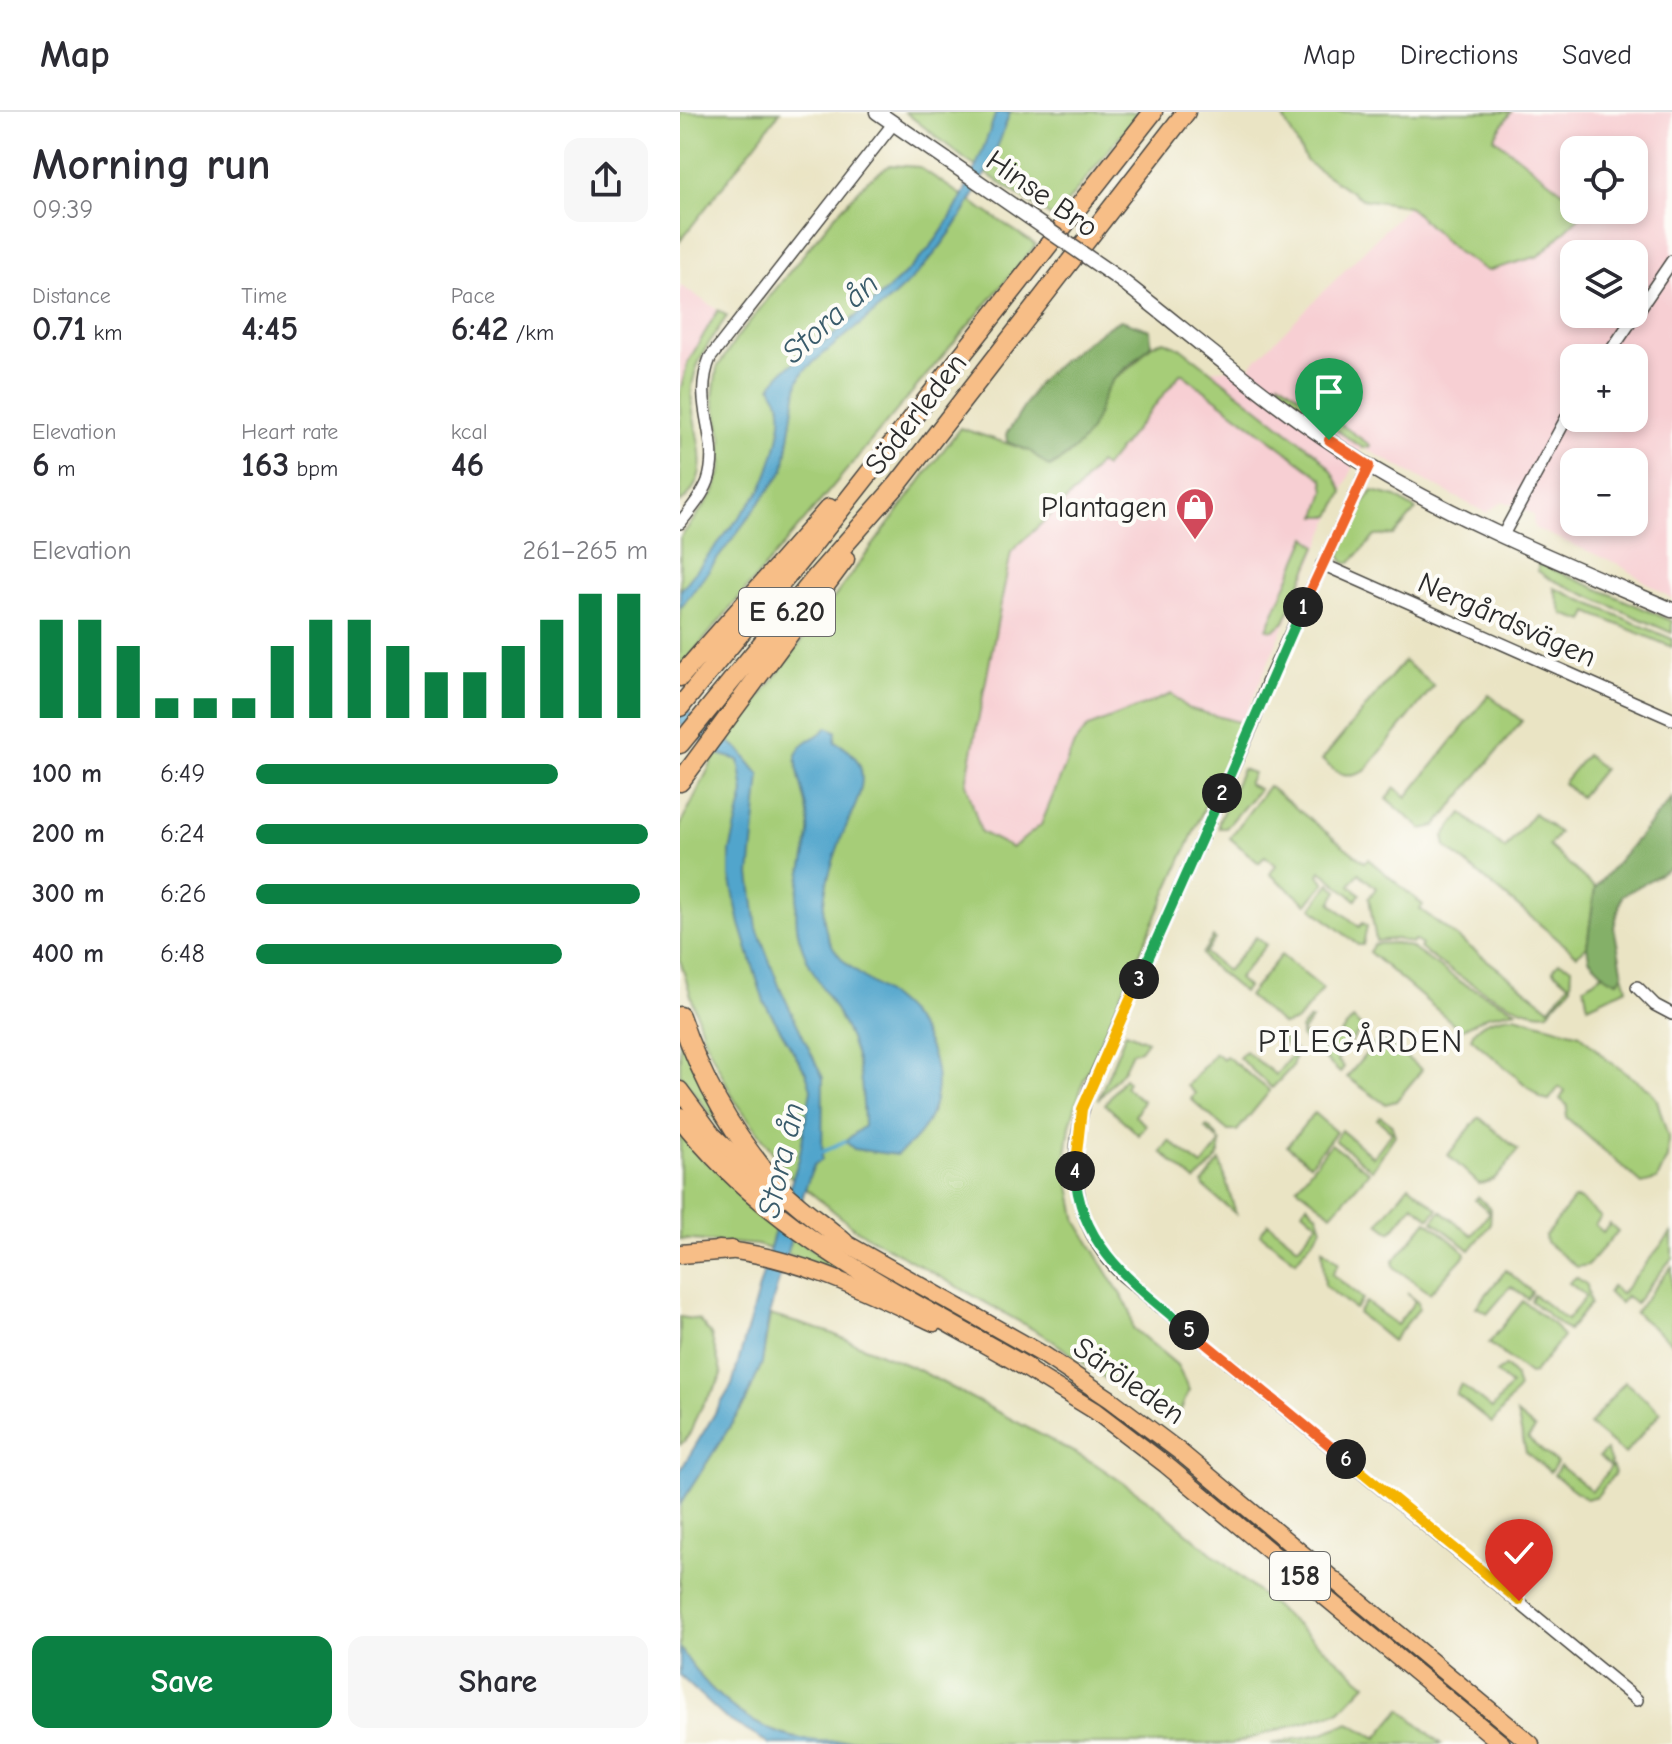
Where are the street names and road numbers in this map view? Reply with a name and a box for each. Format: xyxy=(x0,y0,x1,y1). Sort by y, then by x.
street label: Hinse Bro xyxy=(979,143,1105,245)
street label: Söderleden xyxy=(858,346,974,482)
street label: Nergårdsvägen xyxy=(1412,565,1602,675)
road number: E 6.20 xyxy=(739,588,835,636)
street label: Säröleden xyxy=(1067,1330,1191,1432)
road number: 158 xyxy=(1270,1552,1330,1600)

